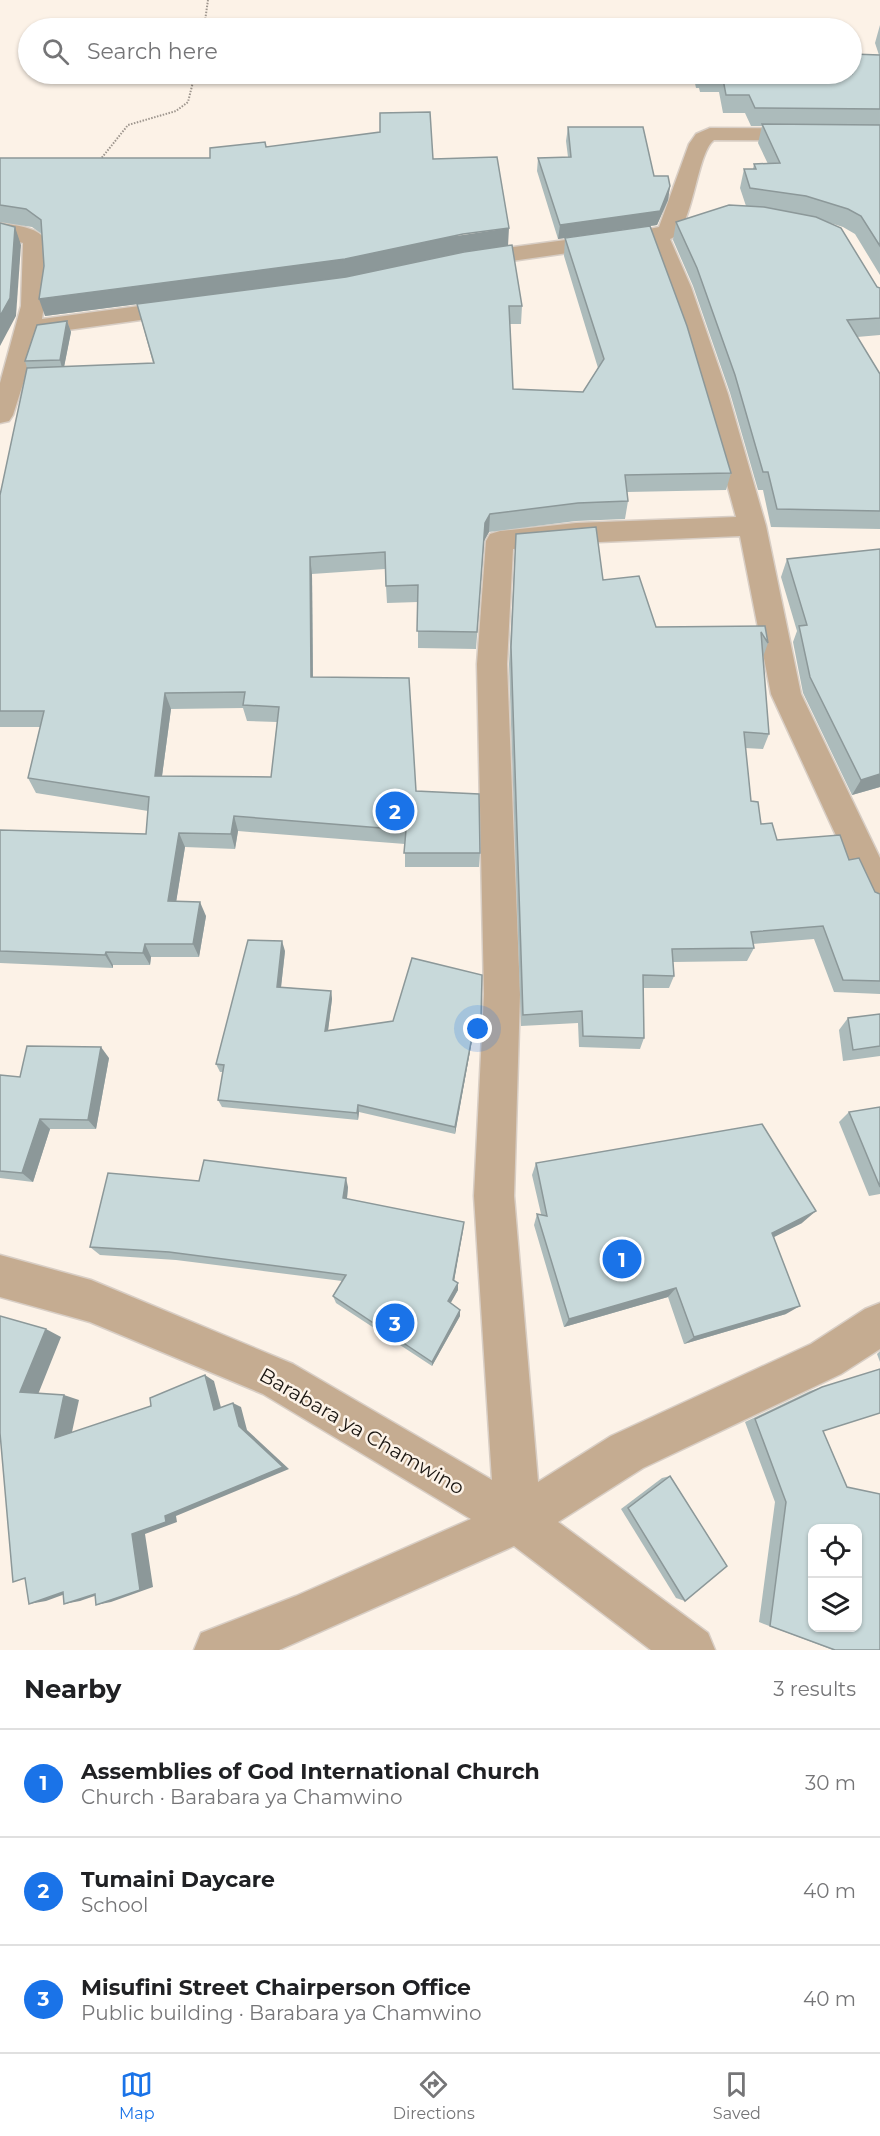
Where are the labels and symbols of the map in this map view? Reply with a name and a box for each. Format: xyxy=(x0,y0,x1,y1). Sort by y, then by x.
pin: 2 xyxy=(376,788,414,834)
your location xyxy=(463,1014,492,1043)
pin: 1 xyxy=(602,1236,642,1282)
pin: 3 xyxy=(376,1300,414,1346)
street label: Barabara ya Chamwino xyxy=(255,1362,469,1500)

